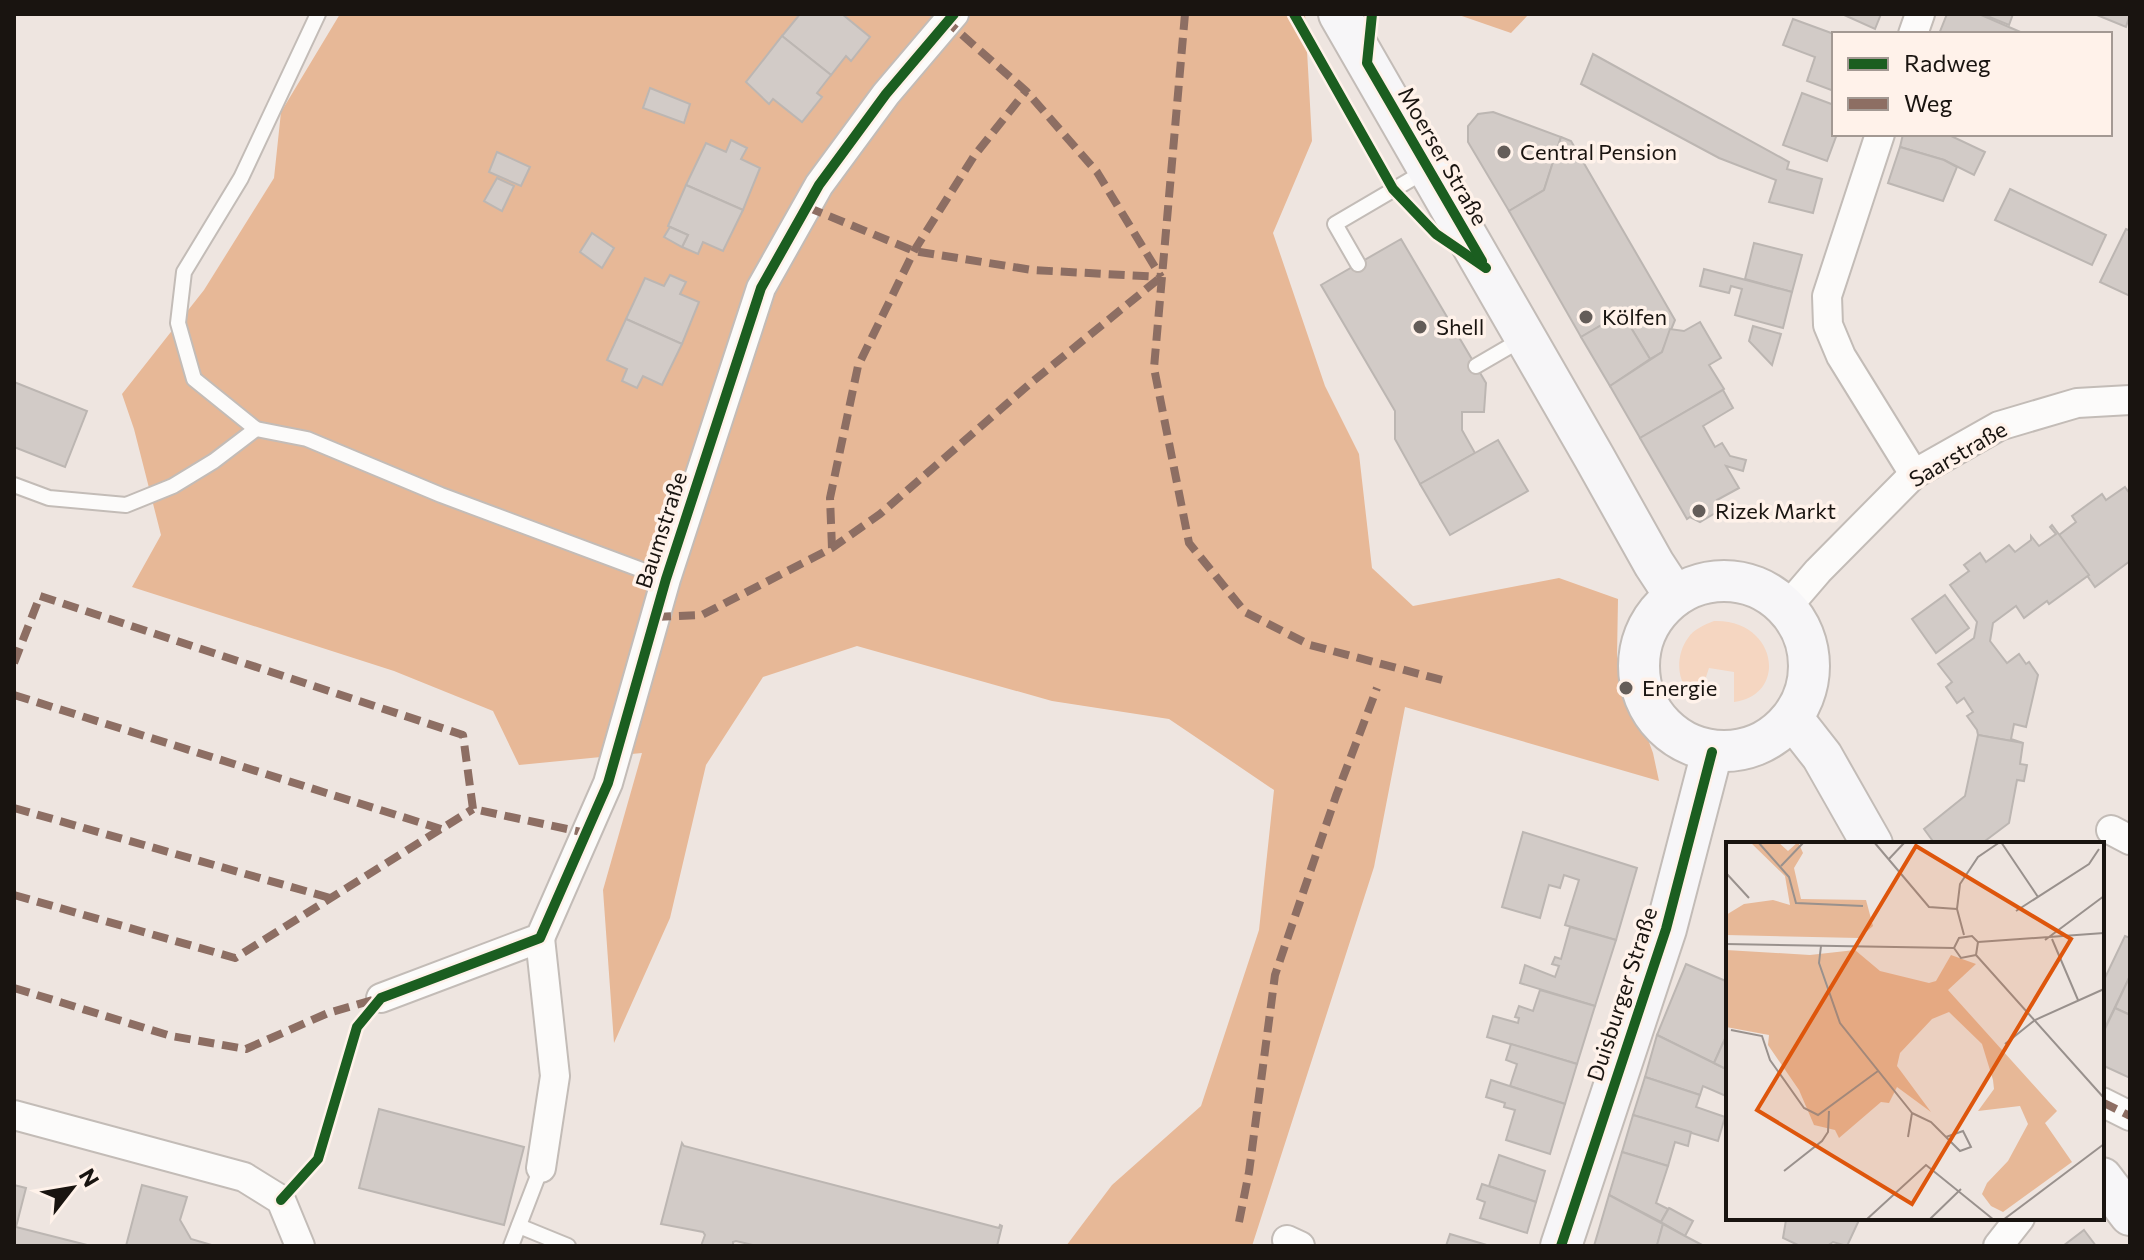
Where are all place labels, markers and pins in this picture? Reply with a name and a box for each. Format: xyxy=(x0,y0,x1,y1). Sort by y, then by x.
place label: Central Pension xyxy=(1520,138,1677,165)
marker: Central Pension xyxy=(1495,143,1513,161)
place label: Kölfen xyxy=(1602,303,1667,330)
marker: Kölfen xyxy=(1577,308,1595,326)
place label: Shell xyxy=(1436,313,1484,340)
marker: Shell xyxy=(1411,318,1429,336)
place label: Rizek Markt xyxy=(1715,497,1836,524)
marker: Rizek Markt xyxy=(1690,502,1708,520)
place label: Energie xyxy=(1642,674,1717,701)
marker: Energie xyxy=(1617,679,1635,697)

